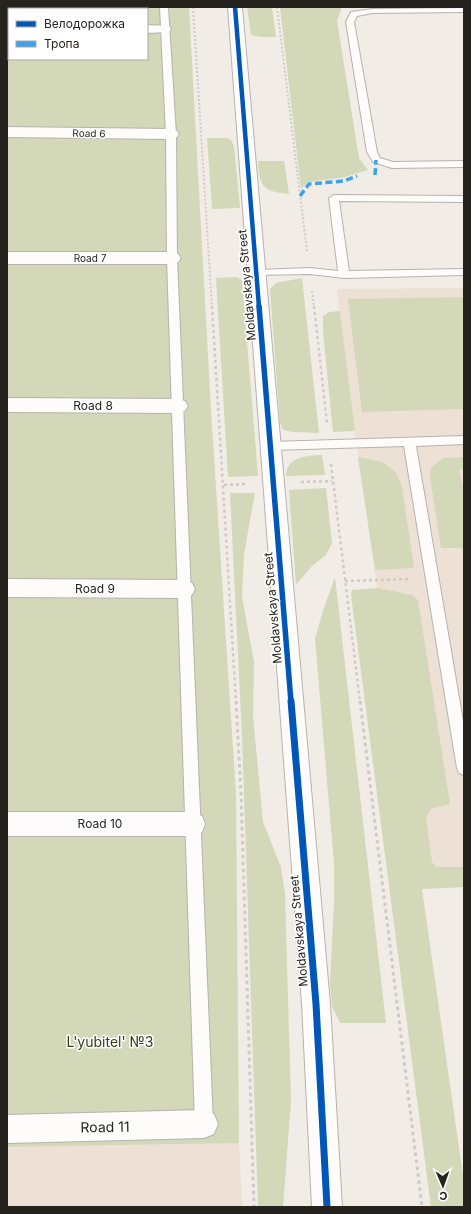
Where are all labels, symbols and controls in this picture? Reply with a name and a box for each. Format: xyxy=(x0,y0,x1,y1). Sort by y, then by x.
legend xyxy=(8,8,148,60)
text: Велодорожка xyxy=(44,16,125,31)
text: Тропа xyxy=(44,36,79,51)
street label: Road 6 xyxy=(72,127,106,139)
street label: Moldavskaya Street xyxy=(234,229,259,341)
street label: Road 7 xyxy=(74,252,107,264)
street label: Road 8 xyxy=(73,398,113,413)
street label: Moldavskaya Street xyxy=(260,552,285,664)
street label: Road 9 xyxy=(75,581,115,596)
street label: Road 10 xyxy=(78,816,122,831)
street label: Moldavskaya Street xyxy=(286,875,311,987)
park label: L'yubitel' №3 xyxy=(66,1033,154,1050)
street label: Road 11 xyxy=(80,1118,130,1135)
north arrow xyxy=(423,1166,463,1206)
text: С xyxy=(439,1189,448,1203)

